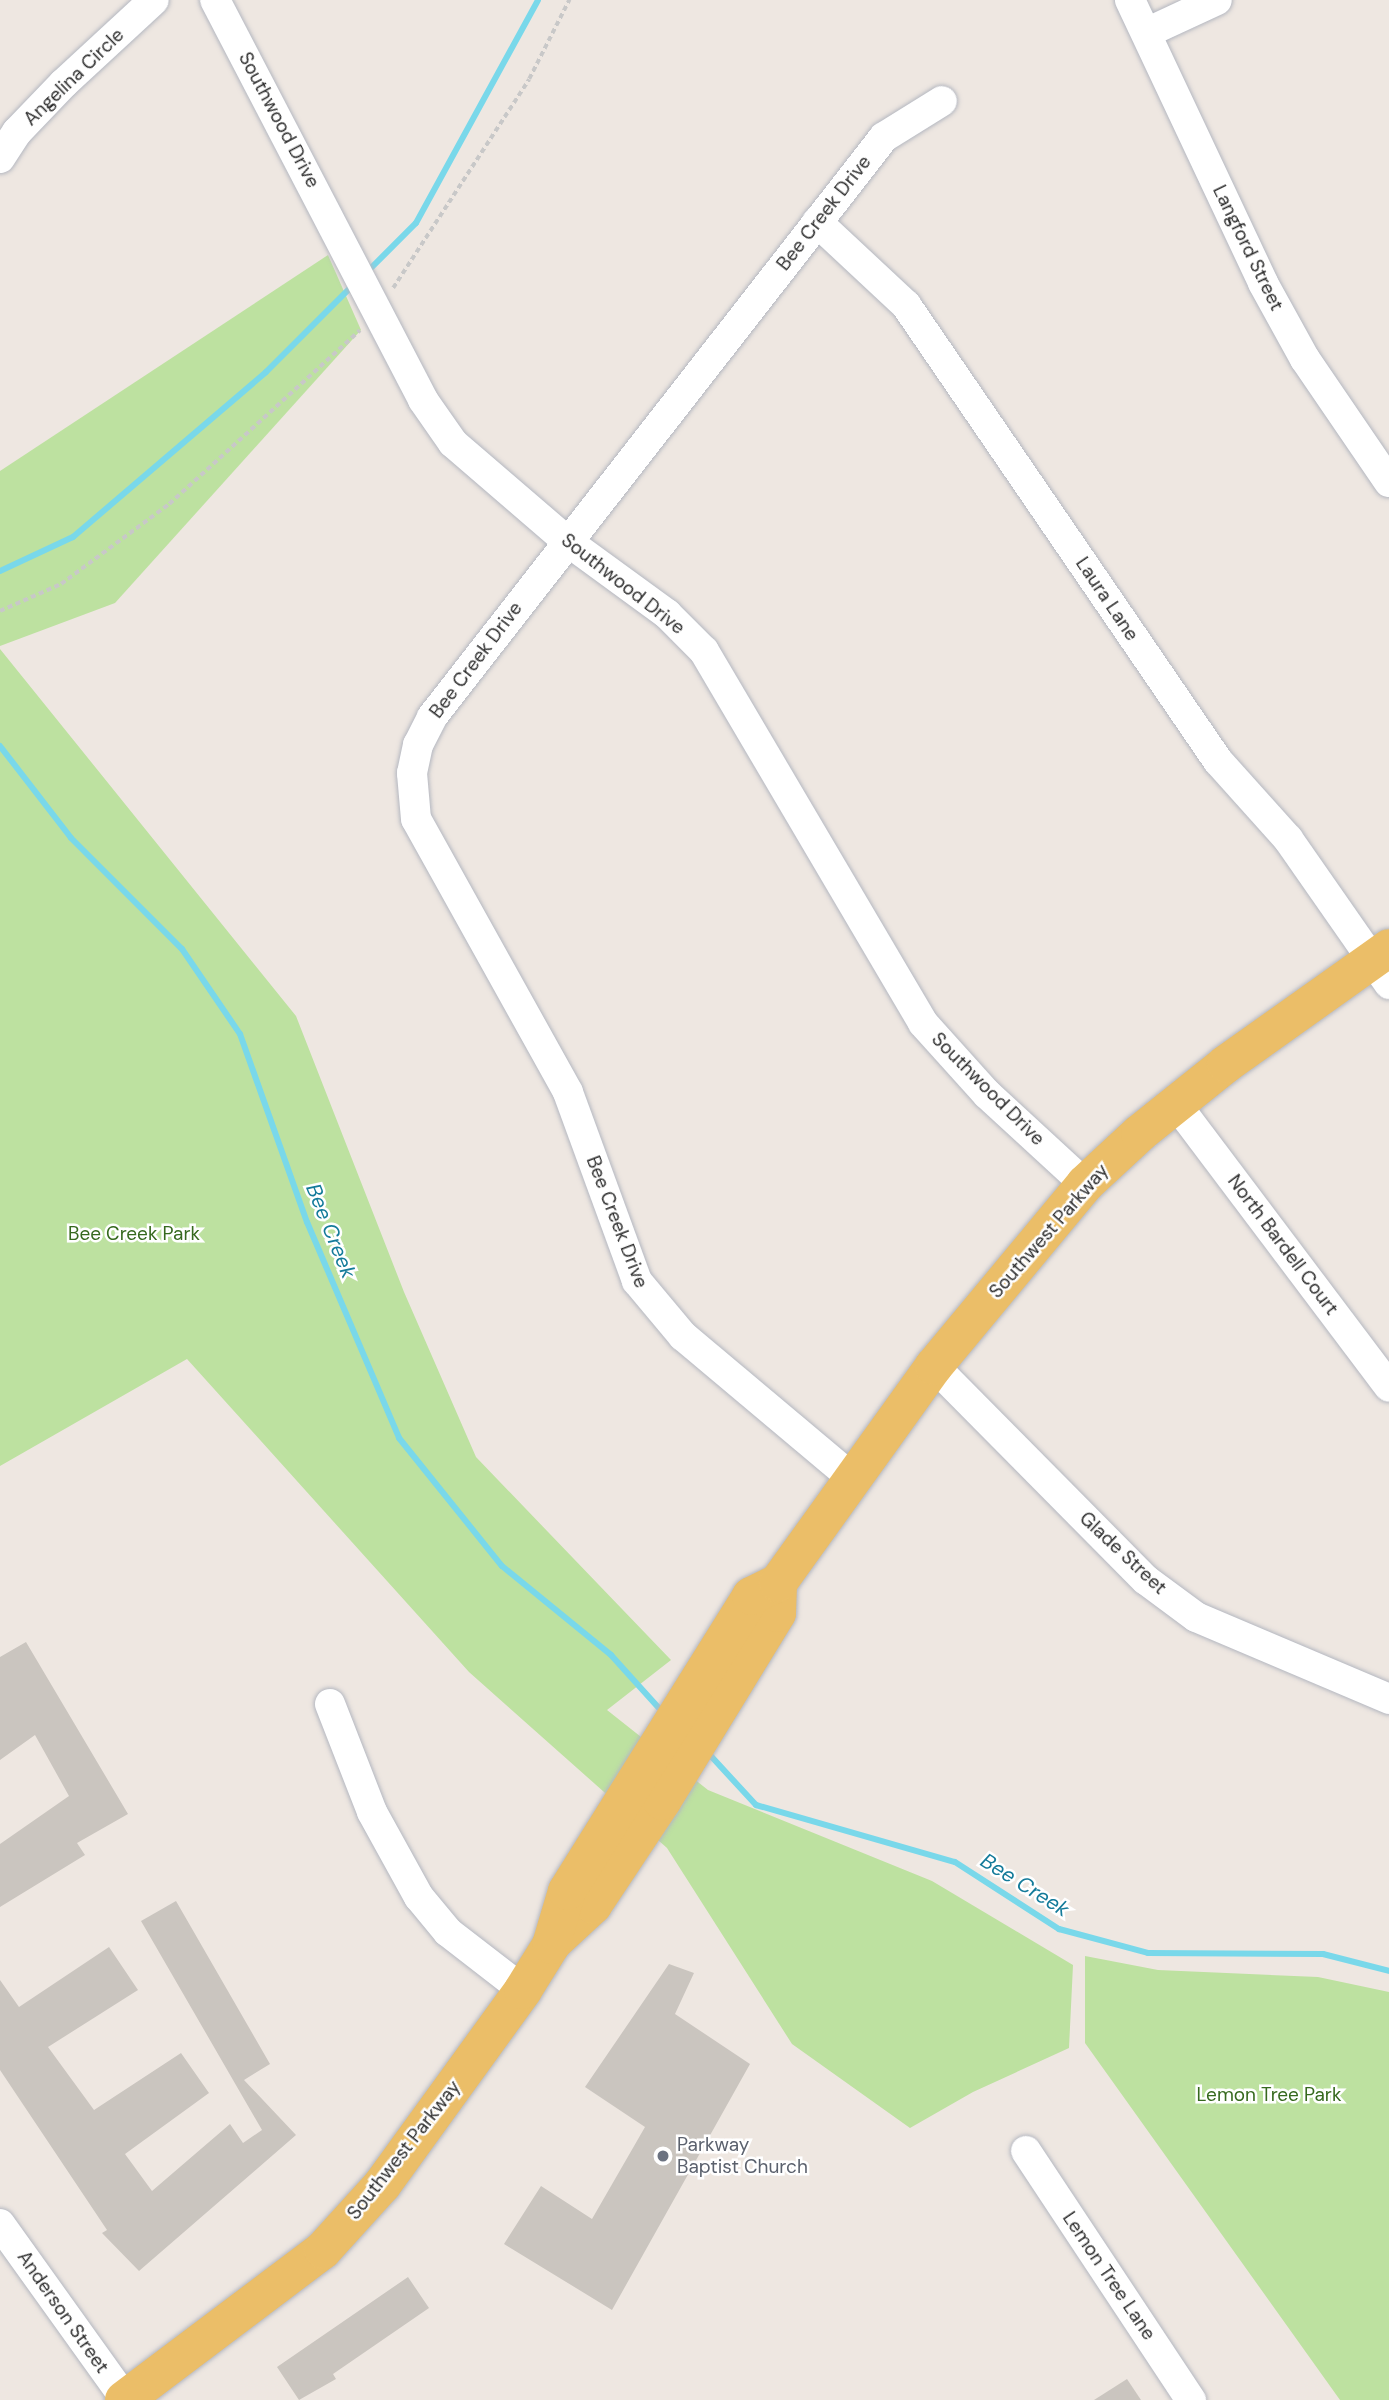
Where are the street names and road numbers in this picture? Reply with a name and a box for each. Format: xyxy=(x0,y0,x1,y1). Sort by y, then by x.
street label: Angelina Circle xyxy=(19,24,129,130)
street label: Southwood Drive xyxy=(234,48,324,192)
street label: Bee Creek Drive xyxy=(772,151,876,275)
street label: Langford Street xyxy=(1208,182,1288,314)
street label: Southwood Drive xyxy=(557,529,689,639)
street label: Laura Lane xyxy=(1071,553,1143,645)
street label: Bee Creek Drive xyxy=(425,597,527,723)
street label: Southwood Drive xyxy=(927,1028,1049,1150)
street label: Bee Creek Drive xyxy=(581,1153,653,1291)
street label: Southwest Parkway xyxy=(985,1159,1113,1303)
street label: North Bardell Court xyxy=(1223,1170,1343,1320)
street label: Glade Street xyxy=(1075,1507,1171,1599)
street label: Southwest Parkway xyxy=(343,2076,465,2224)
street label: Lemon Tree Lane xyxy=(1058,2208,1160,2344)
street label: Anderson Street xyxy=(12,2247,114,2377)

